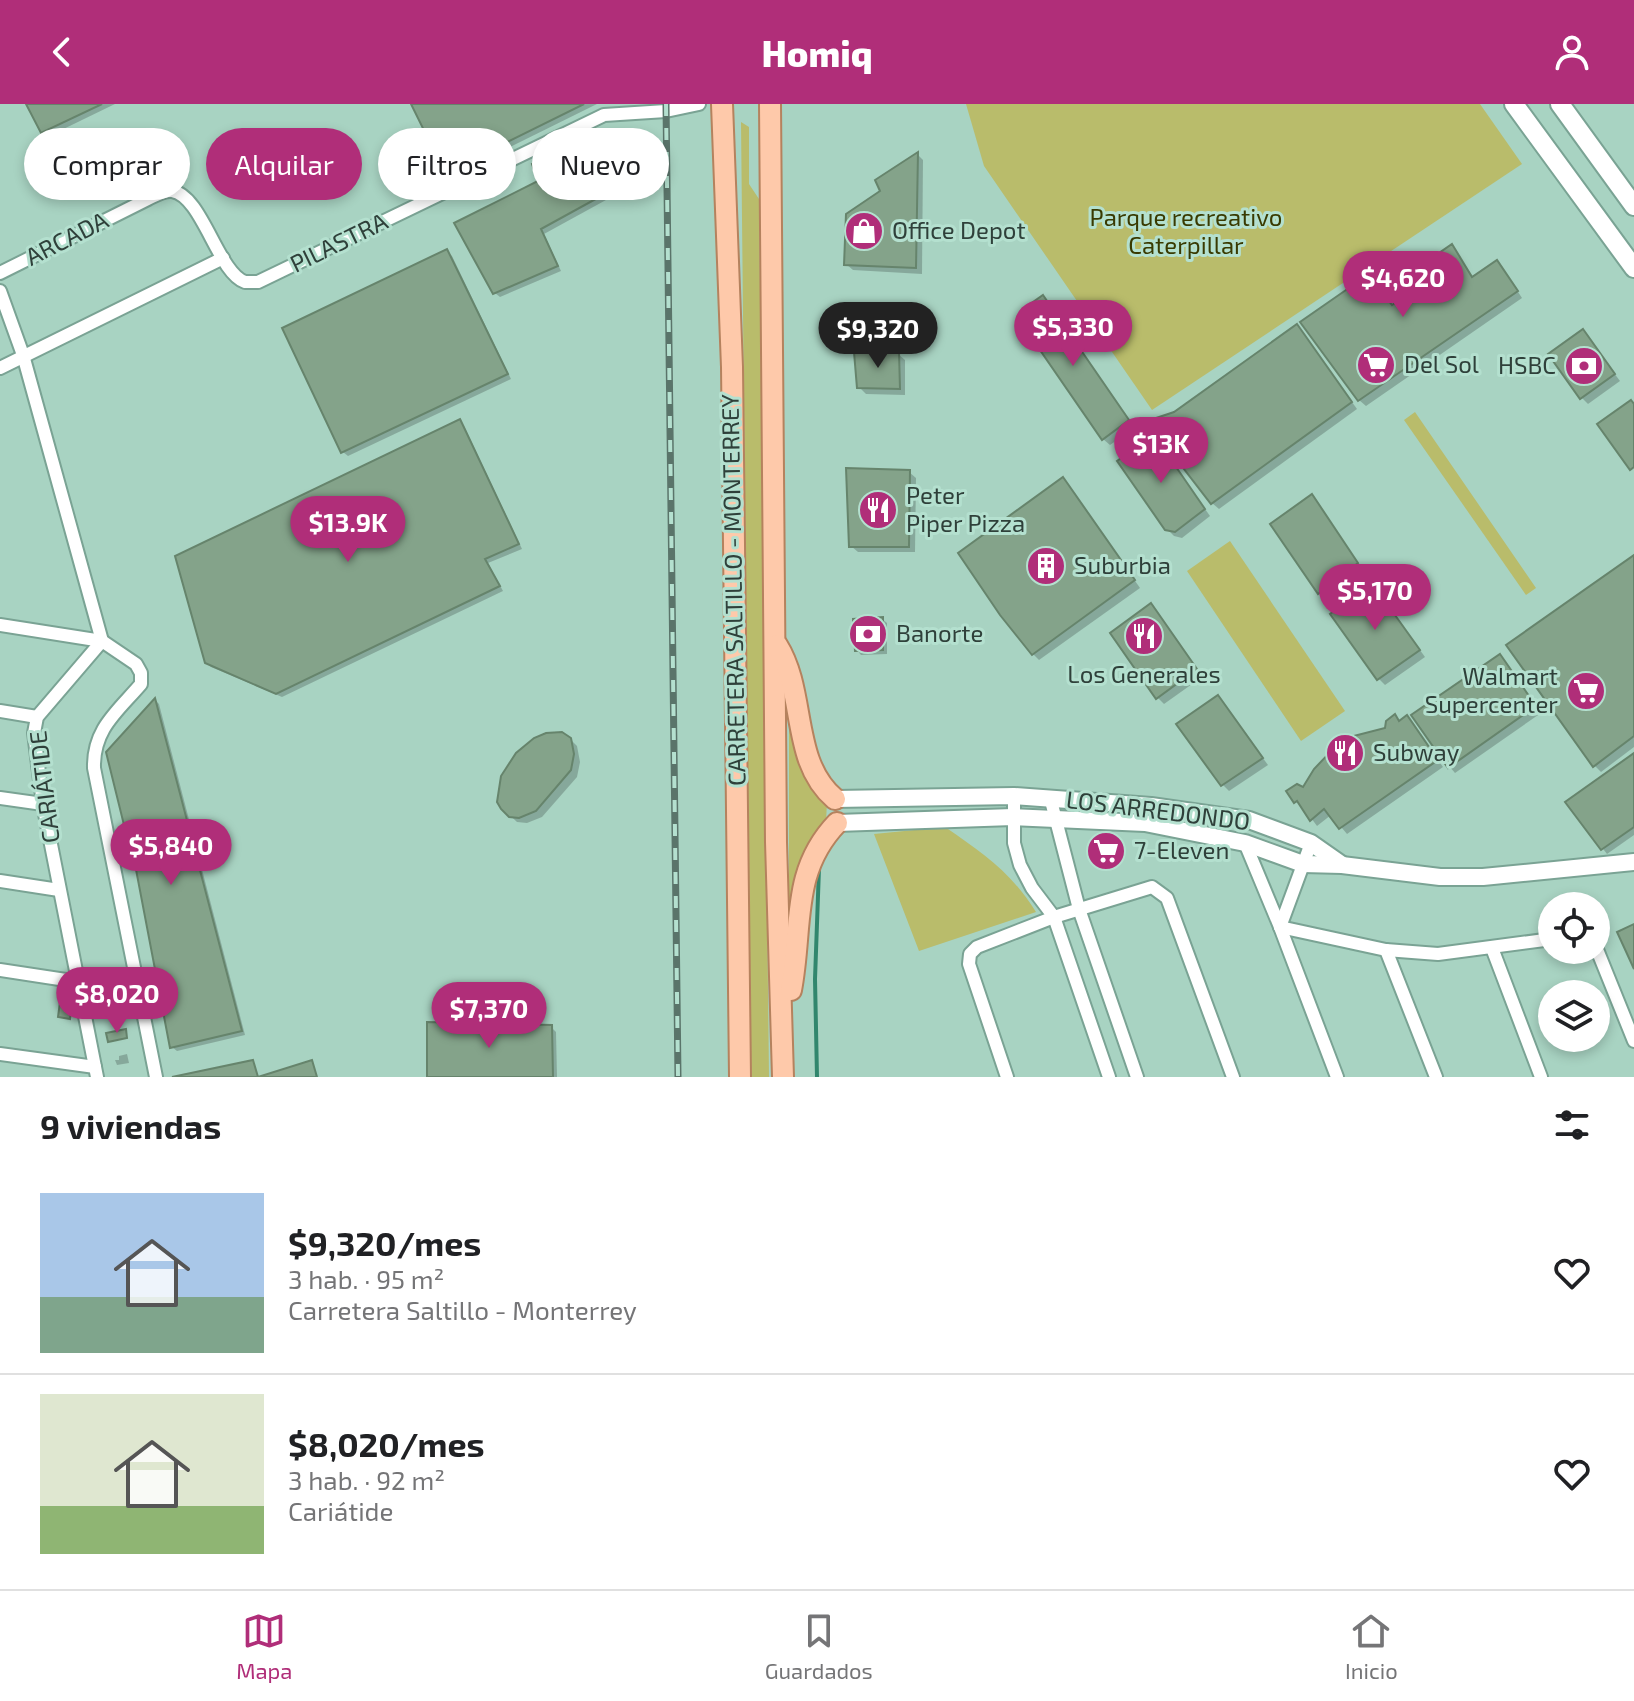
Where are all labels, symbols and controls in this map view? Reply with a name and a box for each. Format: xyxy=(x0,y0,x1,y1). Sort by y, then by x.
icon: back xyxy=(40,30,84,74)
icon: person xyxy=(1550,30,1594,74)
text: Homiq xyxy=(761,31,873,74)
chip: Comprar xyxy=(24,128,190,200)
chip: Alquilar xyxy=(206,128,362,200)
chip: Filtros xyxy=(378,128,516,200)
chip: Nuevo xyxy=(532,128,669,200)
park label: Parque recreativo Caterpillar xyxy=(1090,202,1282,259)
street label: ARCADA xyxy=(20,204,113,271)
street label: PILASTRA xyxy=(285,206,392,278)
shop icon: Office Depot xyxy=(843,210,885,252)
place label: Office Depot xyxy=(892,215,1026,244)
pin: $4,620 xyxy=(1338,251,1468,319)
text: $4,620 xyxy=(1361,261,1445,292)
pin: $5,330 xyxy=(1008,300,1138,368)
pin: $9,320 xyxy=(813,302,943,370)
text: $5,330 xyxy=(1032,310,1114,341)
text: $9,320 xyxy=(837,312,919,343)
supermarket icon: Del Sol xyxy=(1355,344,1397,386)
bank icon: HSBC xyxy=(1563,345,1605,387)
place label: Del Sol xyxy=(1404,349,1479,378)
place label: HSBC xyxy=(1498,350,1556,379)
street label: CARRETERA SALTILLO - MONTERREY xyxy=(715,393,750,786)
pin: $13K xyxy=(1114,417,1208,485)
text: $13K xyxy=(1132,427,1190,458)
place label: Peter Piper Pizza xyxy=(906,480,1025,537)
restaurant icon: Peter Piper Pizza xyxy=(857,489,899,531)
pin: $13.9K xyxy=(283,496,413,564)
text: $13.9K xyxy=(308,506,388,537)
building icon: Suburbia xyxy=(1025,545,1067,587)
place label: Suburbia xyxy=(1074,550,1171,579)
pin: $5,170 xyxy=(1310,564,1440,632)
text: $5,170 xyxy=(1337,574,1413,605)
bank icon: Banorte xyxy=(847,613,889,655)
restaurant icon: Los Generales xyxy=(1123,615,1165,657)
place label: Banorte xyxy=(896,618,983,647)
place label: Los Generales xyxy=(1067,659,1221,688)
place label: Walmart Supercenter xyxy=(1425,661,1558,718)
supermarket icon: Walmart Supercenter xyxy=(1565,670,1607,712)
street label: CARIÁTIDE xyxy=(22,729,65,845)
restaurant icon: Subway xyxy=(1324,732,1366,774)
place label: Subway xyxy=(1373,737,1460,766)
street label: LOS ARREDONDO xyxy=(1065,784,1252,835)
pin: $5,840 xyxy=(106,819,236,887)
text: $5,840 xyxy=(129,829,213,860)
supermarket icon: 7-Eleven xyxy=(1085,830,1127,872)
place label: 7-Eleven xyxy=(1134,835,1229,864)
map controls xyxy=(1538,892,1610,1052)
button: locate xyxy=(1538,892,1610,964)
pin: $8,020 xyxy=(52,967,182,1035)
text: $8,020 xyxy=(74,977,160,1008)
button: layers xyxy=(1538,980,1610,1052)
pin: $7,370 xyxy=(424,982,554,1050)
text: $7,370 xyxy=(450,992,528,1023)
icon: filters xyxy=(1550,1103,1594,1147)
text: 9 viviendas xyxy=(40,1105,221,1146)
text: $9,320/mes xyxy=(288,1222,481,1263)
icon: home xyxy=(104,1225,200,1321)
icon: heart xyxy=(1550,1251,1594,1295)
text: 3 hab. · 95 m² xyxy=(288,1263,444,1294)
text: Carretera Saltillo - Monterrey xyxy=(288,1294,637,1325)
text: $8,020/mes xyxy=(288,1423,485,1464)
icon: home xyxy=(104,1426,200,1522)
icon: heart xyxy=(1550,1452,1594,1496)
text: 3 hab. · 92 m² xyxy=(288,1464,445,1495)
text: Cariátide xyxy=(288,1495,393,1526)
tab: Mapa xyxy=(236,1609,292,1683)
tab: Guardados xyxy=(765,1609,873,1683)
tab: Inicio xyxy=(1345,1609,1398,1683)

